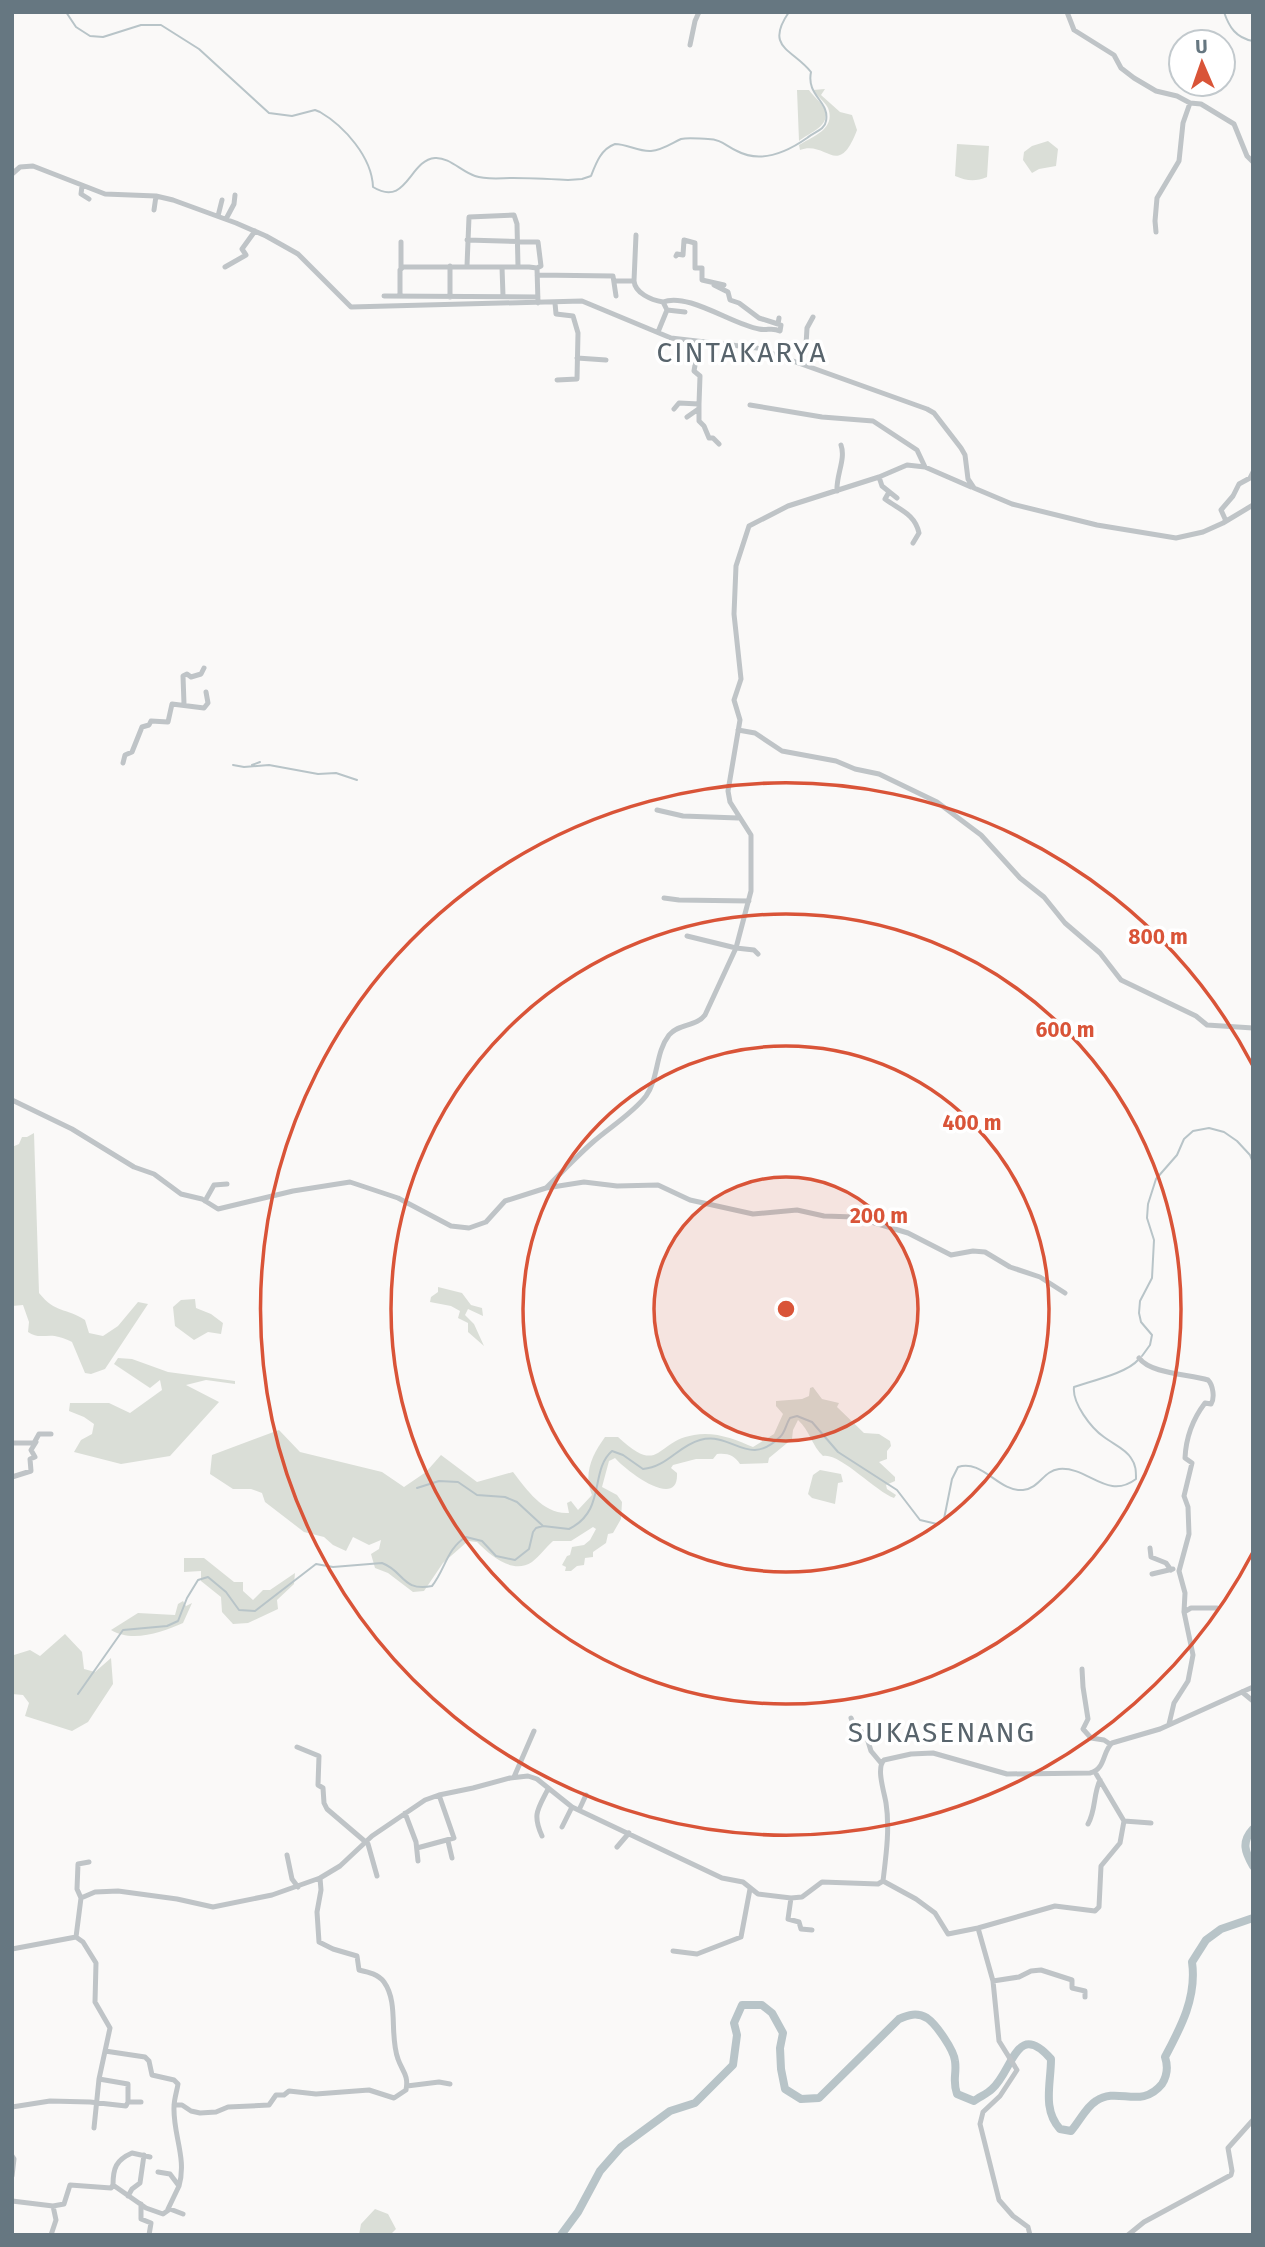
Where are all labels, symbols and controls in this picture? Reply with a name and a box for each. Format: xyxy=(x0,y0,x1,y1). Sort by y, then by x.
north arrow xyxy=(1167,28,1237,98)
text: U xyxy=(1195,35,1208,58)
district label: CINTAKARYA xyxy=(656,336,828,369)
text: 800 m xyxy=(1128,924,1188,950)
text: 600 m xyxy=(1035,1017,1095,1043)
text: 400 m xyxy=(942,1110,1002,1136)
text: 200 m xyxy=(850,1203,908,1229)
centre of rings xyxy=(774,1297,798,1321)
district label: SUKASENANG xyxy=(848,1716,1036,1749)

